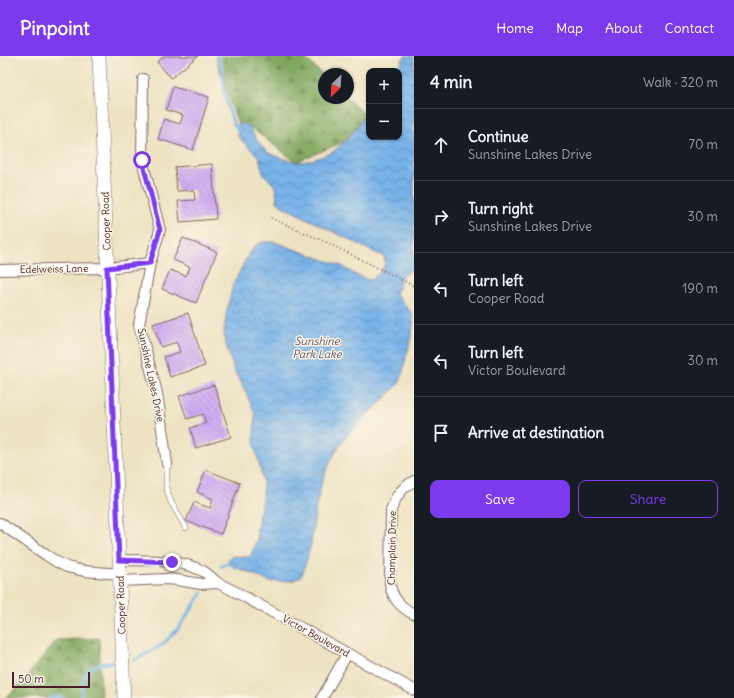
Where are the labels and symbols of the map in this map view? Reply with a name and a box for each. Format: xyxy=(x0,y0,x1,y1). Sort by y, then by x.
north arrow xyxy=(318,68,354,104)
route start xyxy=(133,151,151,169)
street label: Cooper Road xyxy=(98,191,114,251)
street label: Edelweiss Lane xyxy=(20,262,88,276)
street label: Sunshine Lakes Drive xyxy=(135,327,167,423)
water label: Sunshine Park Lake xyxy=(293,334,343,361)
street label: Champlain Drive xyxy=(385,511,399,585)
route end xyxy=(163,553,181,571)
street label: Cooper Road xyxy=(113,575,129,635)
street label: Victor Boulevard xyxy=(280,612,352,660)
scale bar xyxy=(12,670,90,689)

